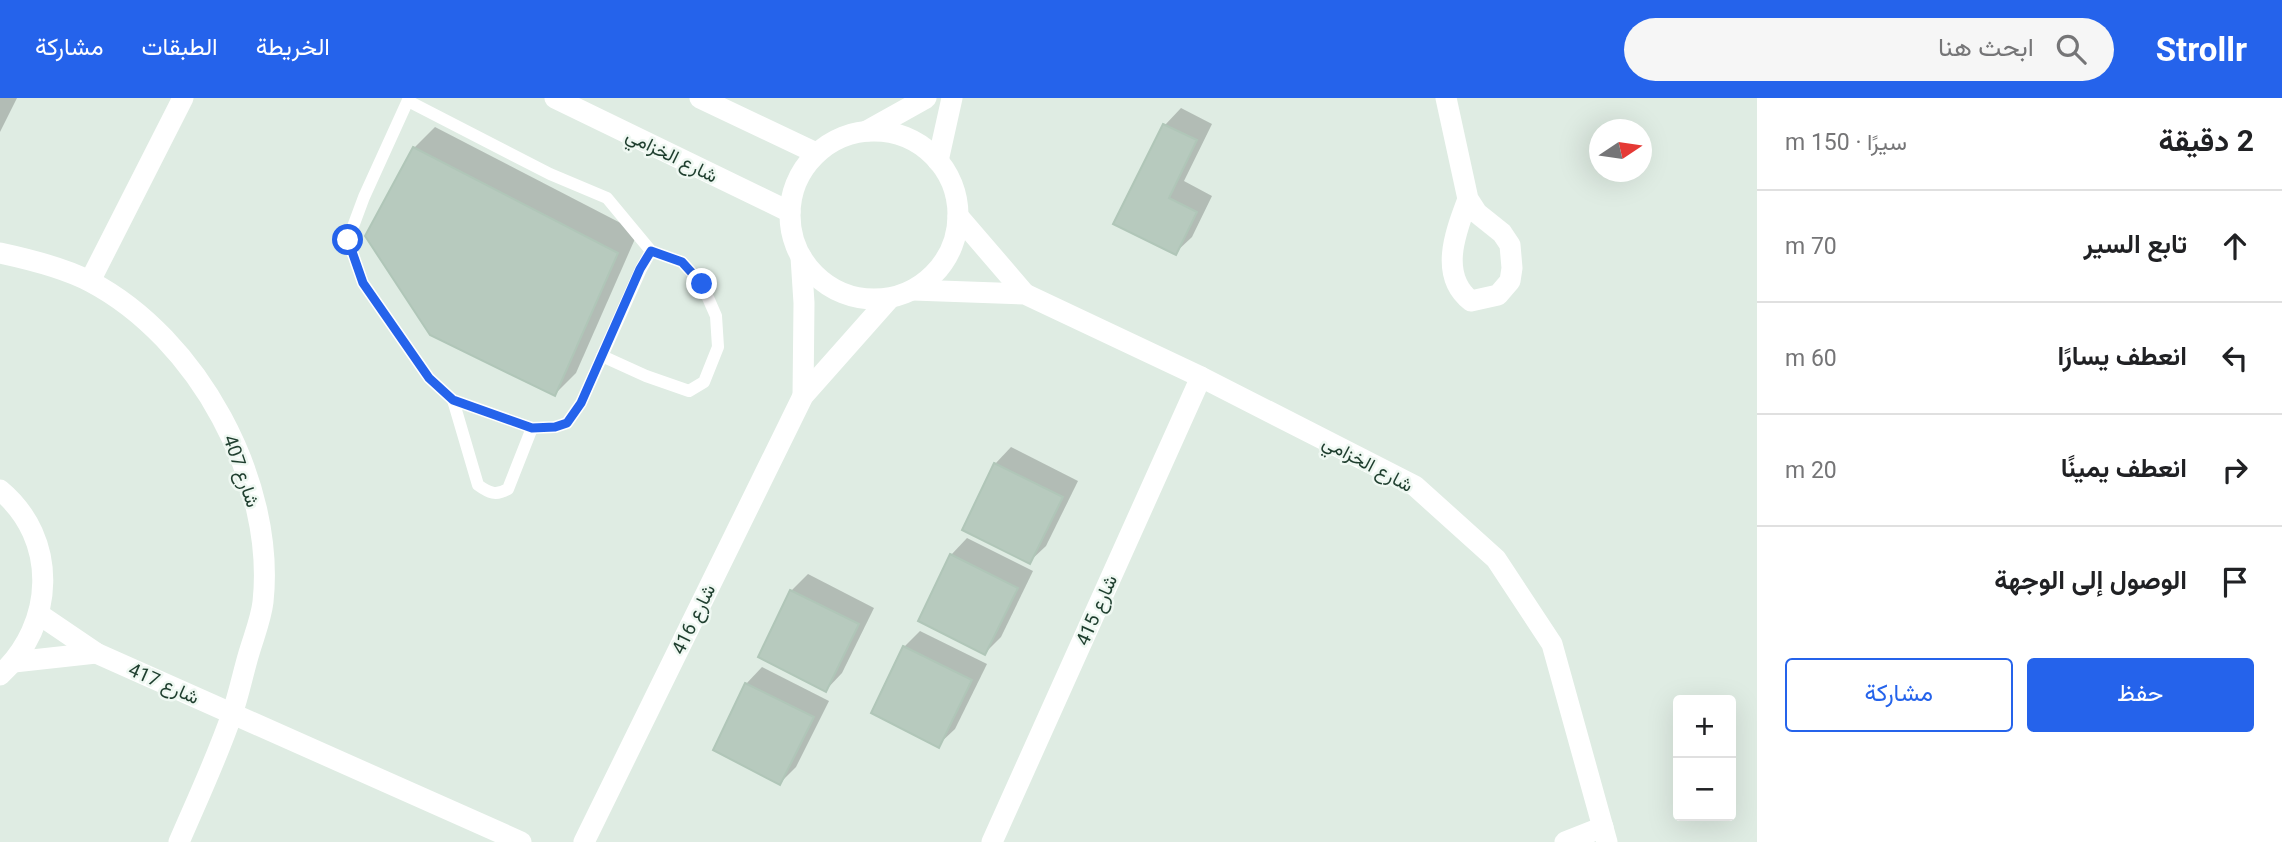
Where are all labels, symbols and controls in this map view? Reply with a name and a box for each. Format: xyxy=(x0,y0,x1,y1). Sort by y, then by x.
search box xyxy=(1624,18,2114,81)
icon: search xyxy=(2052,30,2090,68)
text: Strollr xyxy=(2156,30,2247,69)
text: ابحث هنا xyxy=(1938,32,2034,62)
text: مشاركة xyxy=(35,33,103,61)
text: الطبقات xyxy=(141,33,218,61)
text: الخريطة xyxy=(256,33,330,61)
north arrow xyxy=(1589,119,1652,182)
street label: شارع الخزامي xyxy=(620,123,721,191)
text: 2 دقيقة xyxy=(2159,123,2254,158)
text: سيرًا · 150 m xyxy=(1785,129,1907,156)
route start xyxy=(332,224,363,255)
icon: ahead xyxy=(2216,227,2254,265)
text: تابع السير xyxy=(2084,229,2187,259)
text: 70 m xyxy=(1785,233,1837,260)
route end xyxy=(686,268,717,299)
icon: left xyxy=(2216,339,2254,377)
text: انعطف يسارًا xyxy=(2057,341,2187,371)
text: 60 m xyxy=(1785,345,1837,372)
street label: شارع الخزامي xyxy=(1317,430,1417,500)
street label: شارع 407 xyxy=(218,432,265,511)
icon: right xyxy=(2216,451,2254,489)
text: انعطف يمينًا xyxy=(2061,453,2187,483)
text: 20 m xyxy=(1785,457,1837,484)
icon: arrive xyxy=(2216,563,2254,601)
text: الوصول إلى الوجهة xyxy=(1994,565,2187,595)
street label: شارع 415 xyxy=(1071,571,1123,650)
street label: شارع 416 xyxy=(667,580,721,658)
street label: شارع 417 xyxy=(124,658,203,710)
button: مشاركة xyxy=(1785,658,2013,732)
button: حفظ xyxy=(2027,658,2254,732)
map controls xyxy=(1673,695,1736,821)
button: + xyxy=(1673,695,1736,758)
button: − xyxy=(1673,758,1736,821)

